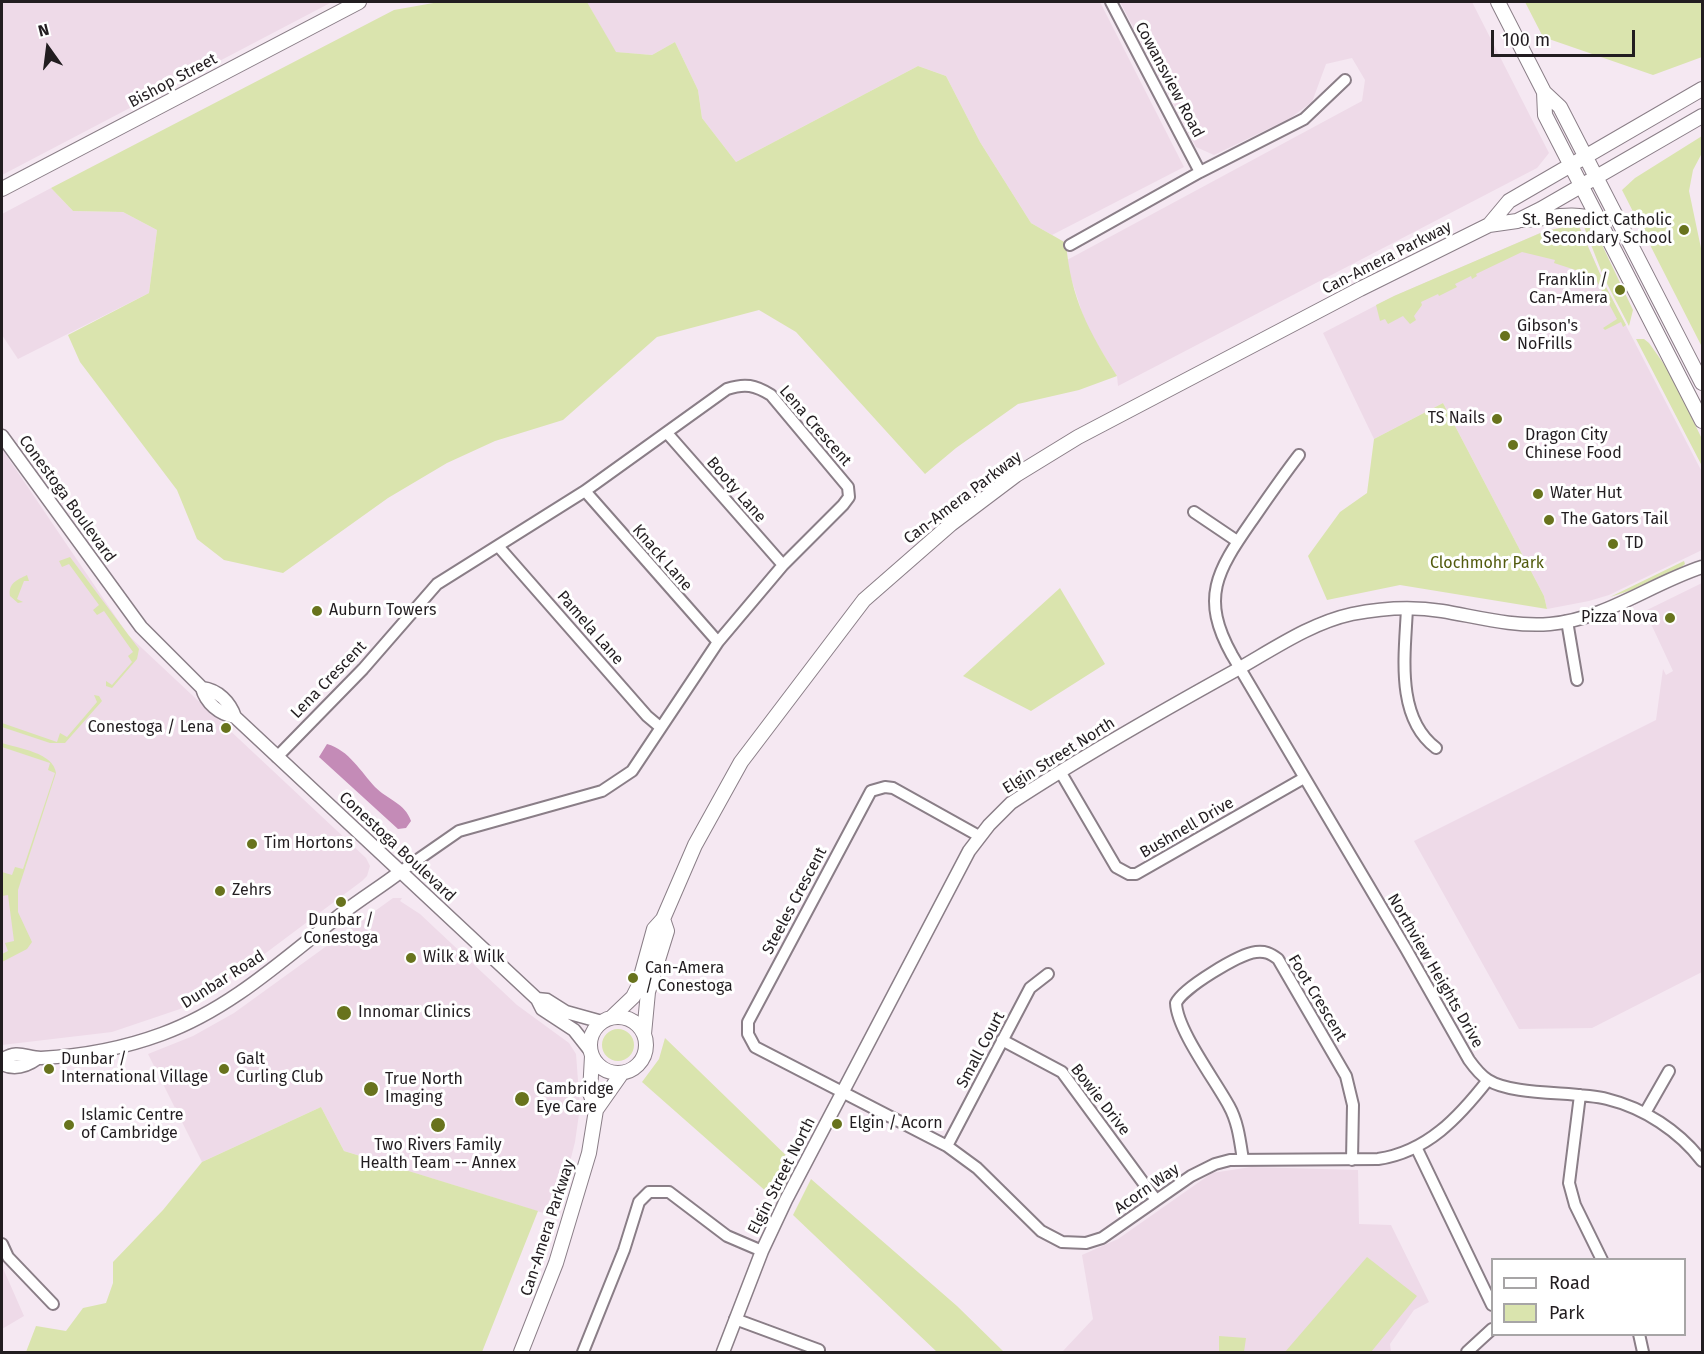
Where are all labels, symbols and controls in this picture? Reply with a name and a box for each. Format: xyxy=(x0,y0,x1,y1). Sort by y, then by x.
north arrow xyxy=(18,18,78,78)
scale bar xyxy=(1494,18,1638,56)
street label: Cowansview Road xyxy=(1130,19,1208,141)
text: N xyxy=(36,20,51,41)
text: 100 m xyxy=(1502,29,1550,51)
street label: Bishop Street xyxy=(125,50,221,112)
place label: St. Benedict Catholic Secondary School xyxy=(1522,211,1672,249)
street label: Can-Amera Parkway xyxy=(1319,217,1455,299)
marker: St. Benedict Catholic Secondary School xyxy=(1677,223,1691,237)
place label: Franklin / Can-Amera xyxy=(1529,271,1608,309)
marker: Franklin / Can-Amera xyxy=(1613,283,1627,297)
place label: Gibson's NoFrills xyxy=(1517,317,1578,355)
marker: Gibson's NoFrills xyxy=(1498,329,1512,343)
street label: Lena Crescent xyxy=(775,382,855,470)
place label: TS Nails xyxy=(1428,409,1485,429)
marker: TS Nails xyxy=(1490,412,1504,426)
place label: Dragon City Chinese Food xyxy=(1525,426,1622,464)
street label: Conestoga Boulevard xyxy=(14,432,120,566)
marker: Dragon City Chinese Food xyxy=(1506,438,1520,452)
street label: Can-Amera Parkway xyxy=(900,447,1026,549)
street label: Booty Lane xyxy=(702,453,770,527)
place label: Water Hut xyxy=(1550,484,1622,504)
marker: Water Hut xyxy=(1531,487,1545,501)
place label: The Gators Tail xyxy=(1561,510,1668,530)
marker: The Gators Tail xyxy=(1542,513,1556,527)
street label: Knack Lane xyxy=(628,521,696,595)
place label: TD xyxy=(1625,534,1644,554)
marker: TD xyxy=(1606,537,1620,551)
park label: Clochmohr Park xyxy=(1430,554,1544,574)
street label: Pamela Lane xyxy=(553,587,627,669)
place label: Auburn Towers xyxy=(329,601,436,621)
marker: Auburn Towers xyxy=(310,604,324,618)
place label: Pizza Nova xyxy=(1581,608,1658,628)
marker: Pizza Nova xyxy=(1663,611,1677,625)
street label: Lena Crescent xyxy=(287,637,371,723)
street label: Elgin Street North xyxy=(999,714,1119,798)
place label: Conestoga / Lena xyxy=(88,718,214,738)
marker: Conestoga / Lena xyxy=(219,721,233,735)
street label: Conestoga Boulevard xyxy=(335,788,459,906)
street label: Bushnell Drive xyxy=(1137,793,1237,863)
place label: Tim Hortons xyxy=(264,834,353,854)
marker: Tim Hortons xyxy=(245,837,259,851)
street label: Steeles Crescent xyxy=(759,844,831,958)
place label: Zehrs xyxy=(232,881,272,901)
marker: Zehrs xyxy=(213,884,227,898)
street label: Northview Heights Drive xyxy=(1383,890,1487,1052)
marker: Dunbar / Conestoga xyxy=(334,895,348,909)
place label: Dunbar / Conestoga xyxy=(303,911,379,949)
street label: Dunbar Road xyxy=(178,947,268,1013)
place label: Wilk & Wilk xyxy=(423,948,504,968)
marker: Wilk & Wilk xyxy=(404,951,418,965)
street label: Foot Crescent xyxy=(1284,951,1350,1045)
place label: Can-Amera / Conestoga xyxy=(645,959,733,997)
marker: Can-Amera / Conestoga xyxy=(626,971,640,985)
place label: Innomar Clinics xyxy=(358,1003,471,1023)
marker: Innomar Clinics xyxy=(335,1004,353,1022)
street label: Small Court xyxy=(953,1008,1009,1092)
place label: Dunbar / International Village xyxy=(61,1050,208,1088)
place label: Galt Curling Club xyxy=(236,1050,324,1088)
street label: Bowie Drive xyxy=(1066,1060,1134,1140)
marker: Dunbar / International Village xyxy=(42,1062,56,1076)
marker: Galt Curling Club xyxy=(217,1062,231,1076)
place label: True North Imaging xyxy=(385,1070,463,1108)
marker: True North Imaging xyxy=(362,1080,380,1098)
place label: Cambridge Eye Care xyxy=(536,1080,614,1118)
marker: Cambridge Eye Care xyxy=(513,1090,531,1108)
place label: Islamic Centre of Cambridge xyxy=(81,1106,184,1144)
street label: Elgin Street North xyxy=(744,1114,820,1238)
place label: Elgin / Acorn xyxy=(849,1114,943,1134)
marker: Two Rivers Family Health Team -- Annex xyxy=(429,1116,447,1134)
marker: Elgin / Acorn xyxy=(830,1117,844,1131)
marker: Islamic Centre of Cambridge xyxy=(62,1118,76,1132)
place label: Two Rivers Family Health Team -- Annex xyxy=(360,1136,516,1174)
street label: Can-Amera Parkway xyxy=(517,1157,579,1299)
street label: Acorn Way xyxy=(1111,1160,1183,1218)
legend xyxy=(1491,1258,1686,1336)
text: Road xyxy=(1549,1272,1591,1294)
text: Park xyxy=(1549,1302,1584,1324)

